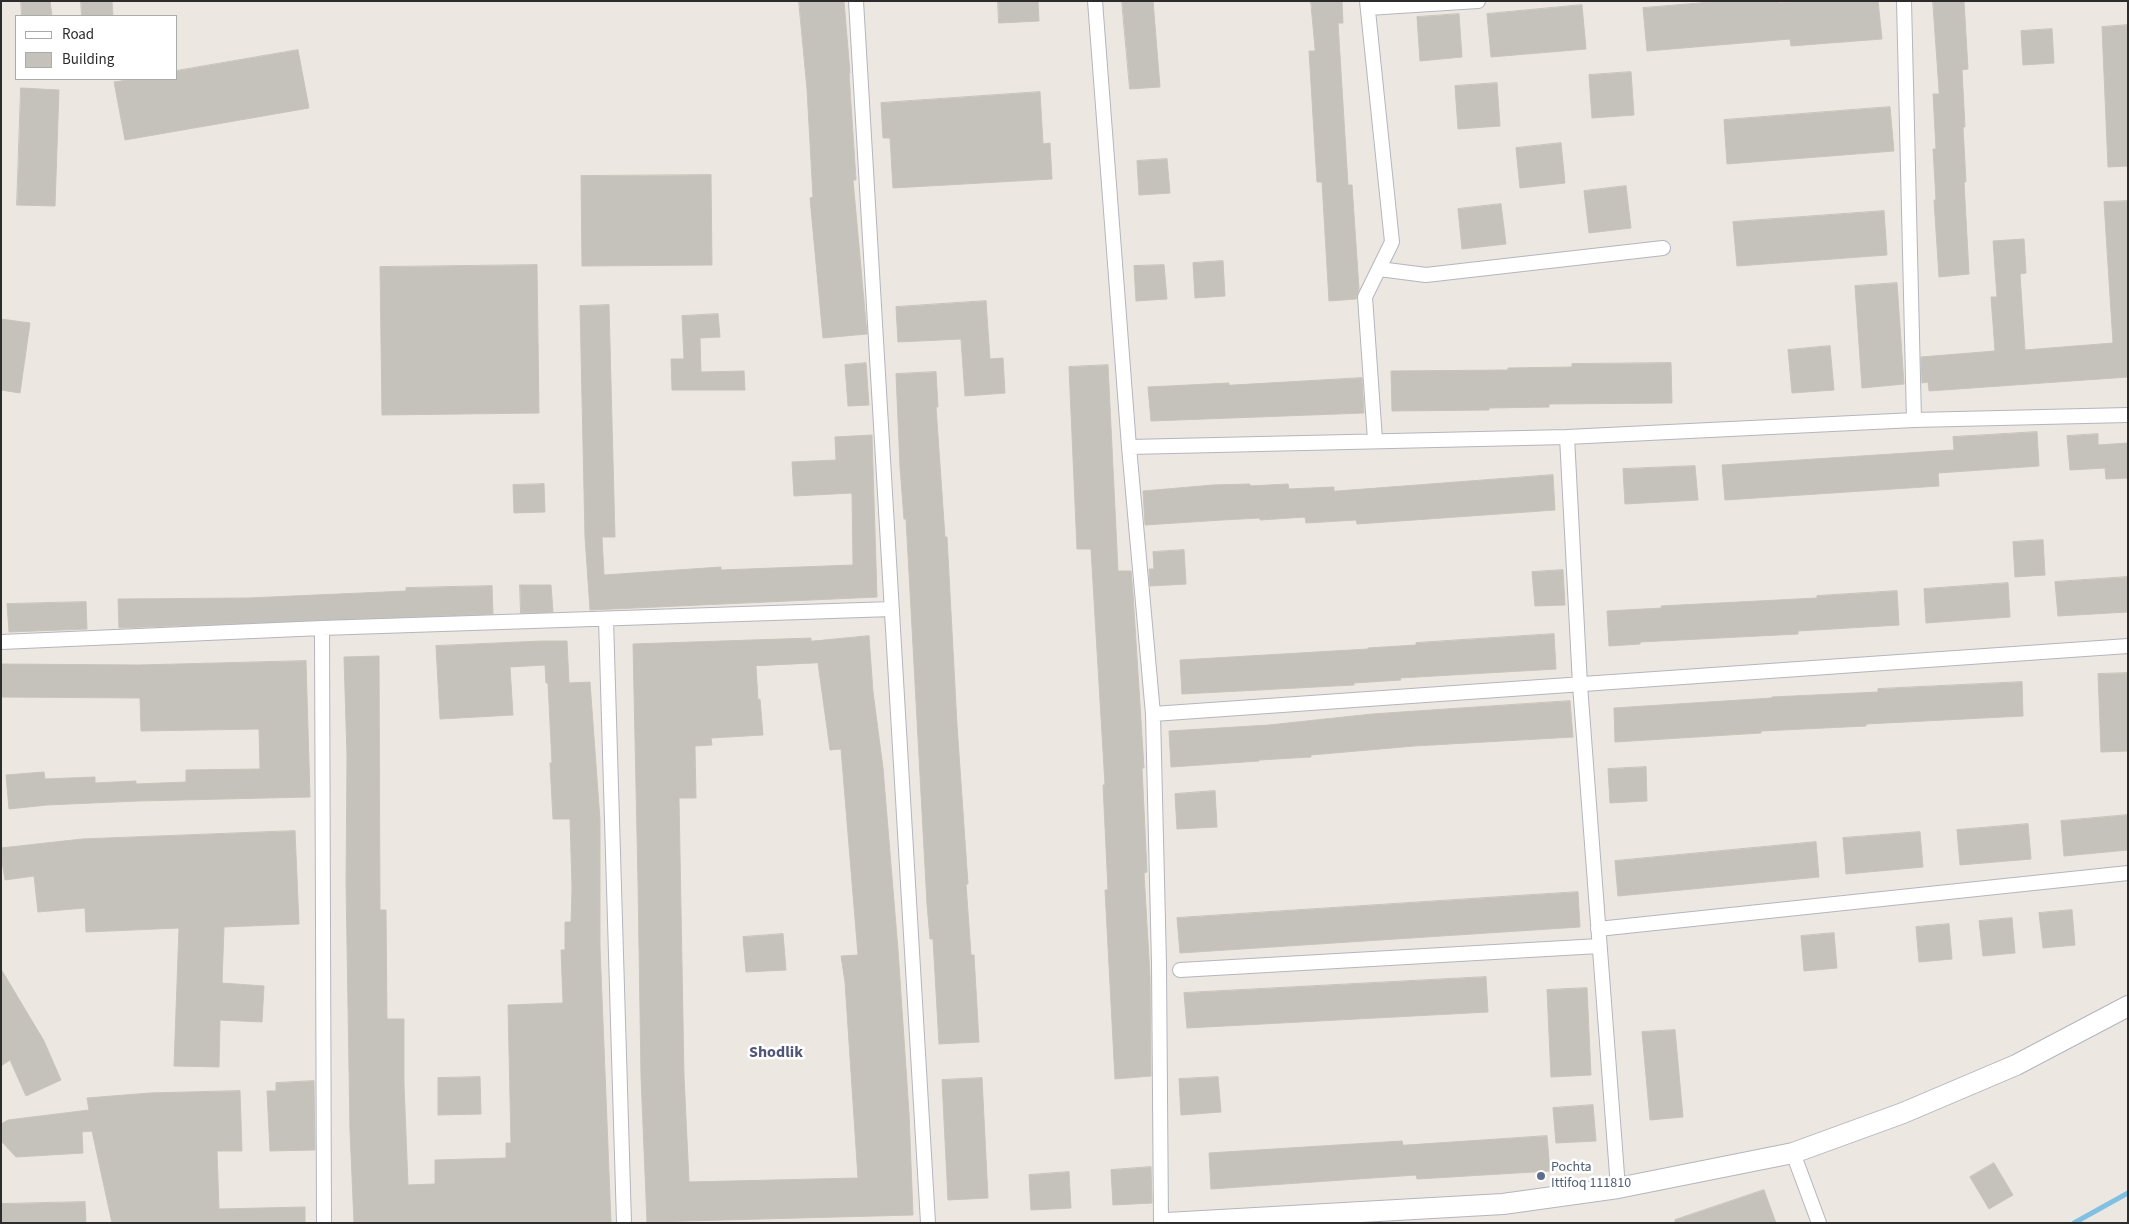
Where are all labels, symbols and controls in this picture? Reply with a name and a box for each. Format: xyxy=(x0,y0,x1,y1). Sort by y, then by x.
legend xyxy=(15,15,178,80)
text: Road xyxy=(62,24,94,45)
text: Building xyxy=(62,49,114,70)
district label: Shodlik xyxy=(749,1043,803,1063)
place label: Pochta Ittifoq 111810 xyxy=(1551,1160,1631,1192)
marker: Pochta Ittifoq 111810 xyxy=(1535,1170,1547,1182)

